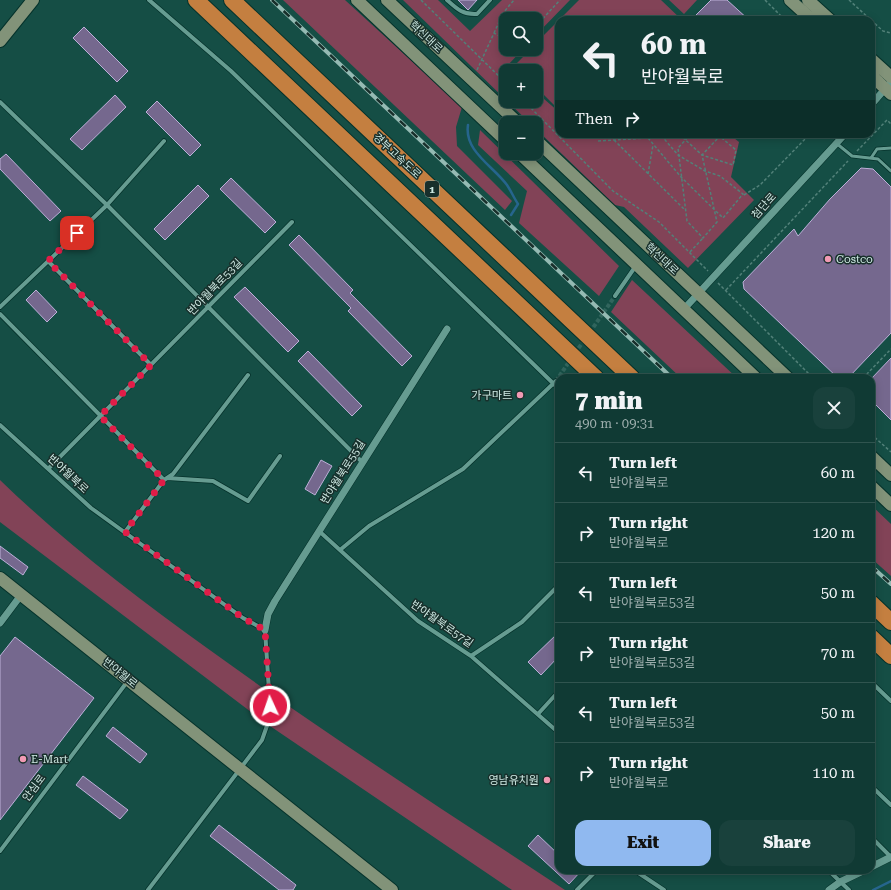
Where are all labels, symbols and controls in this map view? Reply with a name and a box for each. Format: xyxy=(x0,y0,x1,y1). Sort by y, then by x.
map controls xyxy=(499,12,543,160)
button: search xyxy=(499,12,543,56)
street label: 혁신대로 xyxy=(407,18,445,56)
text: 60 m xyxy=(641,28,706,61)
icon: left xyxy=(575,32,627,84)
button: + xyxy=(499,64,543,108)
text: 반야월북로 xyxy=(641,66,724,87)
icon: right xyxy=(621,108,643,130)
text: Then xyxy=(575,110,613,128)
button: − xyxy=(499,116,543,160)
street label: 경부고속도로 xyxy=(370,131,424,181)
road number: 1 xyxy=(425,181,439,197)
street label: 첨단로 xyxy=(749,190,779,222)
pin xyxy=(60,216,94,250)
icon: arrive xyxy=(66,222,88,244)
street label: 혁신대로 xyxy=(643,240,681,278)
place label: Costco xyxy=(836,253,873,266)
marker: Costco xyxy=(823,254,833,264)
street label: 반야월북로53길 xyxy=(185,256,245,318)
text: 7 min xyxy=(575,387,642,415)
button: close xyxy=(813,387,855,429)
place label: 가구마트 xyxy=(472,389,512,402)
marker: 가구마트 xyxy=(515,390,525,400)
text: 490 m · 09:31 xyxy=(575,416,654,431)
street label: 반야월북로55길 xyxy=(318,438,368,506)
street label: 반야월북로 xyxy=(45,452,91,496)
text: Turn left xyxy=(609,454,677,472)
icon: left xyxy=(575,462,597,484)
text: 60 m xyxy=(821,464,855,482)
text: 반야월북로 xyxy=(609,475,669,490)
text: Turn right xyxy=(609,514,688,532)
icon: right xyxy=(575,522,597,544)
text: 120 m xyxy=(812,524,855,542)
text: 반야월북로 xyxy=(609,535,669,550)
text: Turn left xyxy=(609,574,677,592)
icon: left xyxy=(575,582,597,604)
text: 50 m xyxy=(821,584,855,602)
text: 반야월북로53길 xyxy=(609,595,695,610)
street label: 반야월북로57길 xyxy=(408,598,476,650)
text: Turn right xyxy=(609,634,688,652)
icon: right xyxy=(575,642,597,664)
text: 70 m xyxy=(821,644,855,662)
street label: 반야월로 xyxy=(100,655,140,691)
text: 반야월북로53길 xyxy=(609,655,695,670)
position arrow xyxy=(249,685,291,727)
text: Turn left xyxy=(609,694,677,712)
icon: left xyxy=(575,702,597,724)
text: 50 m xyxy=(821,704,855,722)
text: 반야월북로53길 xyxy=(609,715,695,730)
place label: E-Mart xyxy=(31,753,68,766)
marker: E-Mart xyxy=(18,754,28,764)
text: Turn right xyxy=(609,754,688,772)
icon: right xyxy=(575,762,597,784)
text: 110 m xyxy=(812,764,855,782)
street label: 안심로 xyxy=(20,772,48,804)
place label: 영남유치원 xyxy=(488,774,539,787)
marker: 영남유치원 xyxy=(542,775,552,785)
text: 반야월북로 xyxy=(609,775,669,790)
button: Exit xyxy=(575,820,711,866)
button: Share xyxy=(719,820,855,866)

